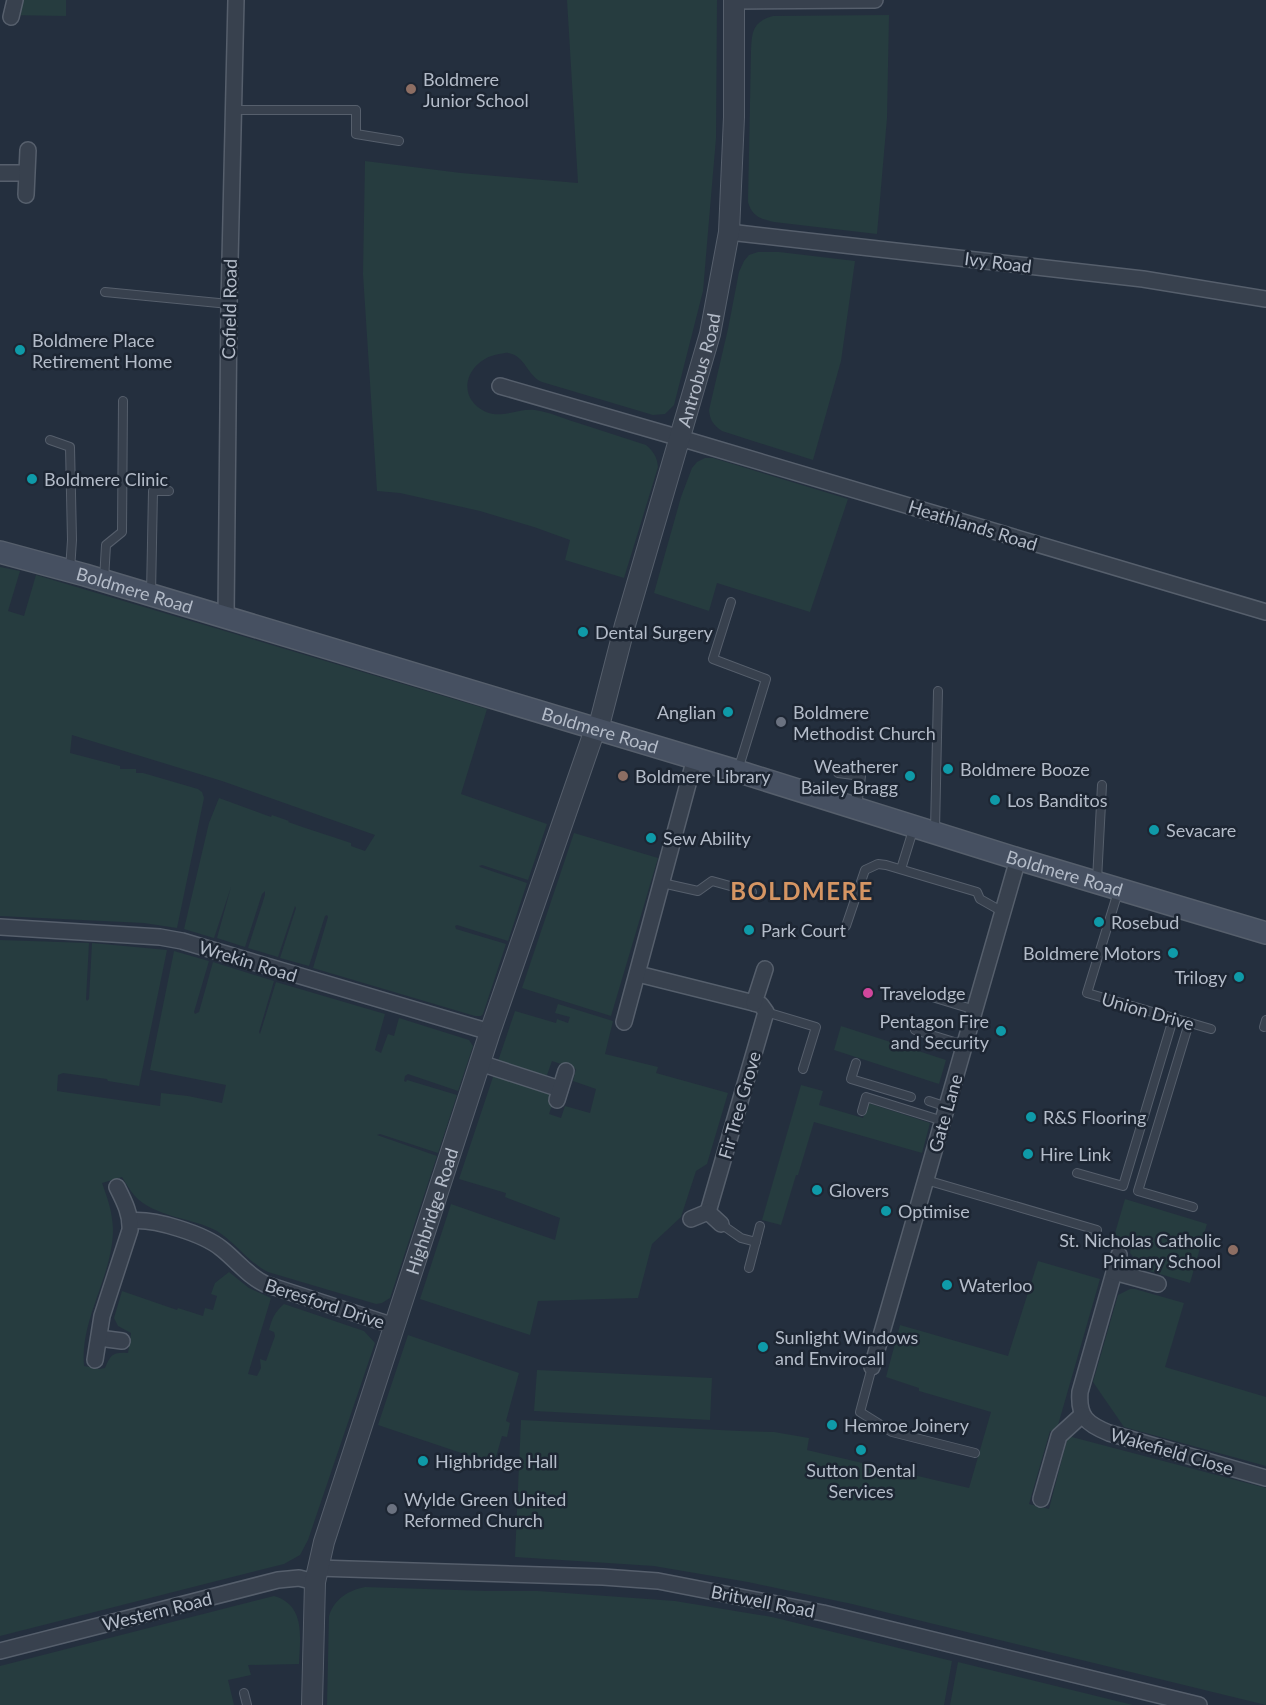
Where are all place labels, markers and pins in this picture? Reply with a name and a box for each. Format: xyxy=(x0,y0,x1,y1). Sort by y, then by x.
place label: Boldmere Junior School xyxy=(423,68,529,111)
marker: Boldmere Junior School xyxy=(404,82,418,96)
place label: Boldmere Place Retirement Home xyxy=(32,329,172,372)
marker: Boldmere Place Retirement Home xyxy=(13,343,27,357)
place label: Boldmere Clinic xyxy=(44,468,169,490)
marker: Boldmere Clinic xyxy=(25,472,39,486)
place label: Dental Surgery xyxy=(595,621,713,643)
marker: Dental Surgery xyxy=(576,625,590,639)
place label: Anglian xyxy=(657,701,716,723)
place label: Boldmere Methodist Church xyxy=(793,701,936,744)
marker: Anglian xyxy=(721,705,735,719)
marker: Boldmere Methodist Church xyxy=(774,715,788,729)
place label: Weatherer Bailey Bragg xyxy=(801,755,898,798)
place label: Boldmere Booze xyxy=(960,758,1090,780)
marker: Boldmere Booze xyxy=(941,762,955,776)
place label: Boldmere Library xyxy=(635,765,771,787)
marker: Boldmere Library xyxy=(616,769,630,783)
marker: Weatherer Bailey Bragg xyxy=(903,769,917,783)
place label: Los Banditos xyxy=(1007,789,1108,811)
marker: Los Banditos xyxy=(988,793,1002,807)
place label: Sevacare xyxy=(1166,819,1236,841)
marker: Sevacare xyxy=(1147,823,1161,837)
place label: Sew Ability xyxy=(663,827,751,849)
marker: Sew Ability xyxy=(644,831,658,845)
place label: Rosebud xyxy=(1111,911,1179,933)
marker: Rosebud xyxy=(1092,915,1106,929)
place label: Park Court xyxy=(761,919,846,941)
marker: Park Court xyxy=(742,923,756,937)
place label: Boldmere Motors xyxy=(1023,942,1161,964)
marker: Boldmere Motors xyxy=(1166,946,1180,960)
place label: Trilogy xyxy=(1174,966,1228,988)
marker: Trilogy xyxy=(1232,970,1246,984)
place label: Travelodge xyxy=(880,982,966,1004)
marker: Travelodge xyxy=(861,986,875,1000)
place label: Pentagon Fire and Security xyxy=(880,1010,990,1053)
marker: Pentagon Fire and Security xyxy=(994,1024,1008,1038)
place label: R&S Flooring xyxy=(1043,1106,1146,1128)
marker: R&S Flooring xyxy=(1024,1110,1038,1124)
place label: Hire Link xyxy=(1040,1143,1112,1165)
marker: Hire Link xyxy=(1021,1147,1035,1161)
place label: Glovers xyxy=(829,1179,889,1201)
marker: Glovers xyxy=(810,1183,824,1197)
place label: Optimise xyxy=(898,1200,970,1222)
marker: Optimise xyxy=(879,1204,893,1218)
place label: St. Nicholas Catholic Primary School xyxy=(1059,1229,1221,1272)
marker: St. Nicholas Catholic Primary School xyxy=(1226,1243,1240,1257)
place label: Waterloo xyxy=(959,1274,1033,1296)
marker: Waterloo xyxy=(940,1278,954,1292)
place label: Sunlight Windows and Envirocall xyxy=(775,1326,918,1369)
marker: Sunlight Windows and Envirocall xyxy=(756,1340,770,1354)
place label: Hemroe Joinery xyxy=(844,1414,970,1436)
marker: Hemroe Joinery xyxy=(825,1418,839,1432)
marker: Sutton Dental Services xyxy=(854,1443,868,1457)
place label: Highbridge Hall xyxy=(435,1450,558,1472)
marker: Highbridge Hall xyxy=(416,1454,430,1468)
place label: Sutton Dental Services xyxy=(806,1459,916,1502)
place label: Wylde Green United Reformed Church xyxy=(404,1488,566,1531)
marker: Wylde Green United Reformed Church xyxy=(385,1502,399,1516)

